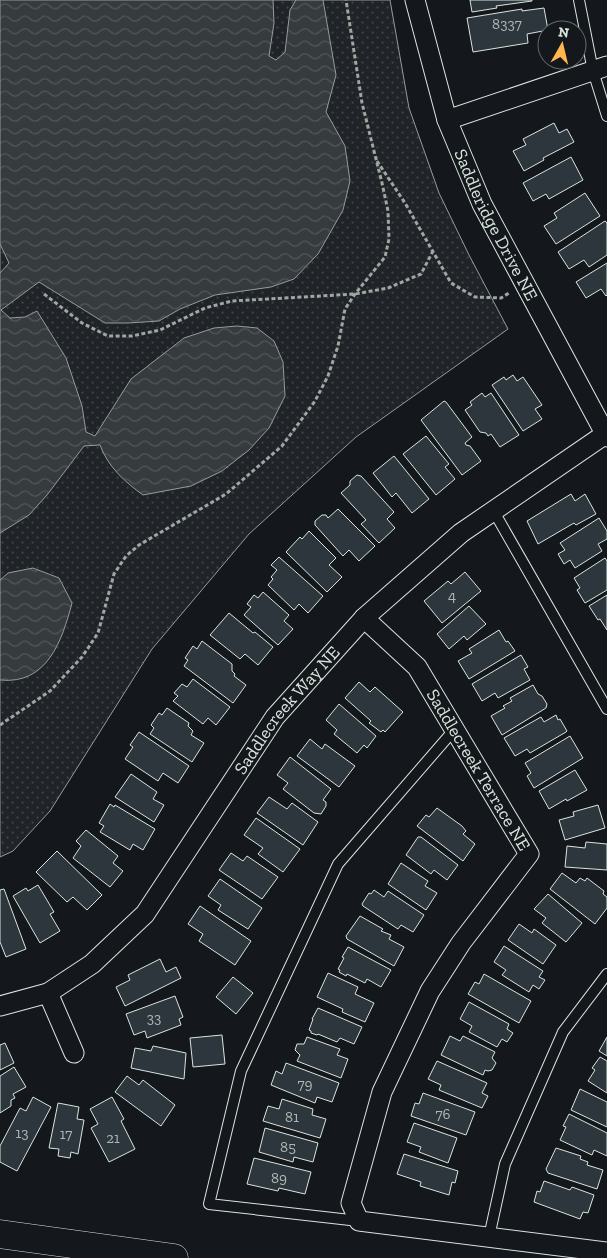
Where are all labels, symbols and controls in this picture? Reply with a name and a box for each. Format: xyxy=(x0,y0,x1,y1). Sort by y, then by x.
house number: 8337 xyxy=(492,15,522,33)
north arrow xyxy=(537,20,587,70)
text: N xyxy=(557,23,571,42)
street label: Saddleridge Drive NE xyxy=(449,146,543,305)
house number: 4 xyxy=(448,587,456,605)
street label: Saddlecreek Way NE xyxy=(229,641,345,778)
street label: Saddlecreek Terrace NE xyxy=(422,685,535,855)
house number: 33 xyxy=(147,1009,161,1027)
house number: 79 xyxy=(297,1075,313,1093)
house number: 76 xyxy=(435,1105,451,1123)
house number: 81 xyxy=(285,1108,299,1126)
house number: 13 xyxy=(15,1124,29,1142)
house number: 17 xyxy=(60,1125,72,1143)
house number: 21 xyxy=(106,1129,120,1147)
house number: 85 xyxy=(280,1138,296,1156)
house number: 89 xyxy=(271,1169,287,1187)

